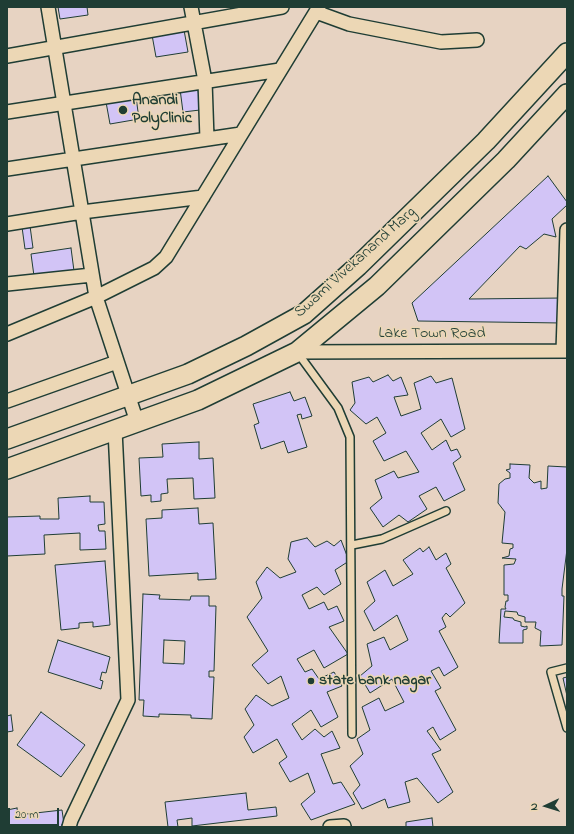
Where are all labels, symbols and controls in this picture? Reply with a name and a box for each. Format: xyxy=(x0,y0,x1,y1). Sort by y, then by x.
place label: Anandi PolyClinic xyxy=(132,91,192,129)
marker: Anandi PolyClinic xyxy=(117,104,129,116)
street label: Swami Vivekanand Marg xyxy=(291,203,421,323)
street label: Lake Town Road xyxy=(379,324,485,344)
place label: state bank nagar xyxy=(319,671,431,691)
marker: state bank nagar xyxy=(306,676,316,686)
north arrow xyxy=(526,786,566,826)
scale bar xyxy=(10,800,61,826)
text: N xyxy=(526,803,542,811)
text: 20 m xyxy=(15,806,38,824)

